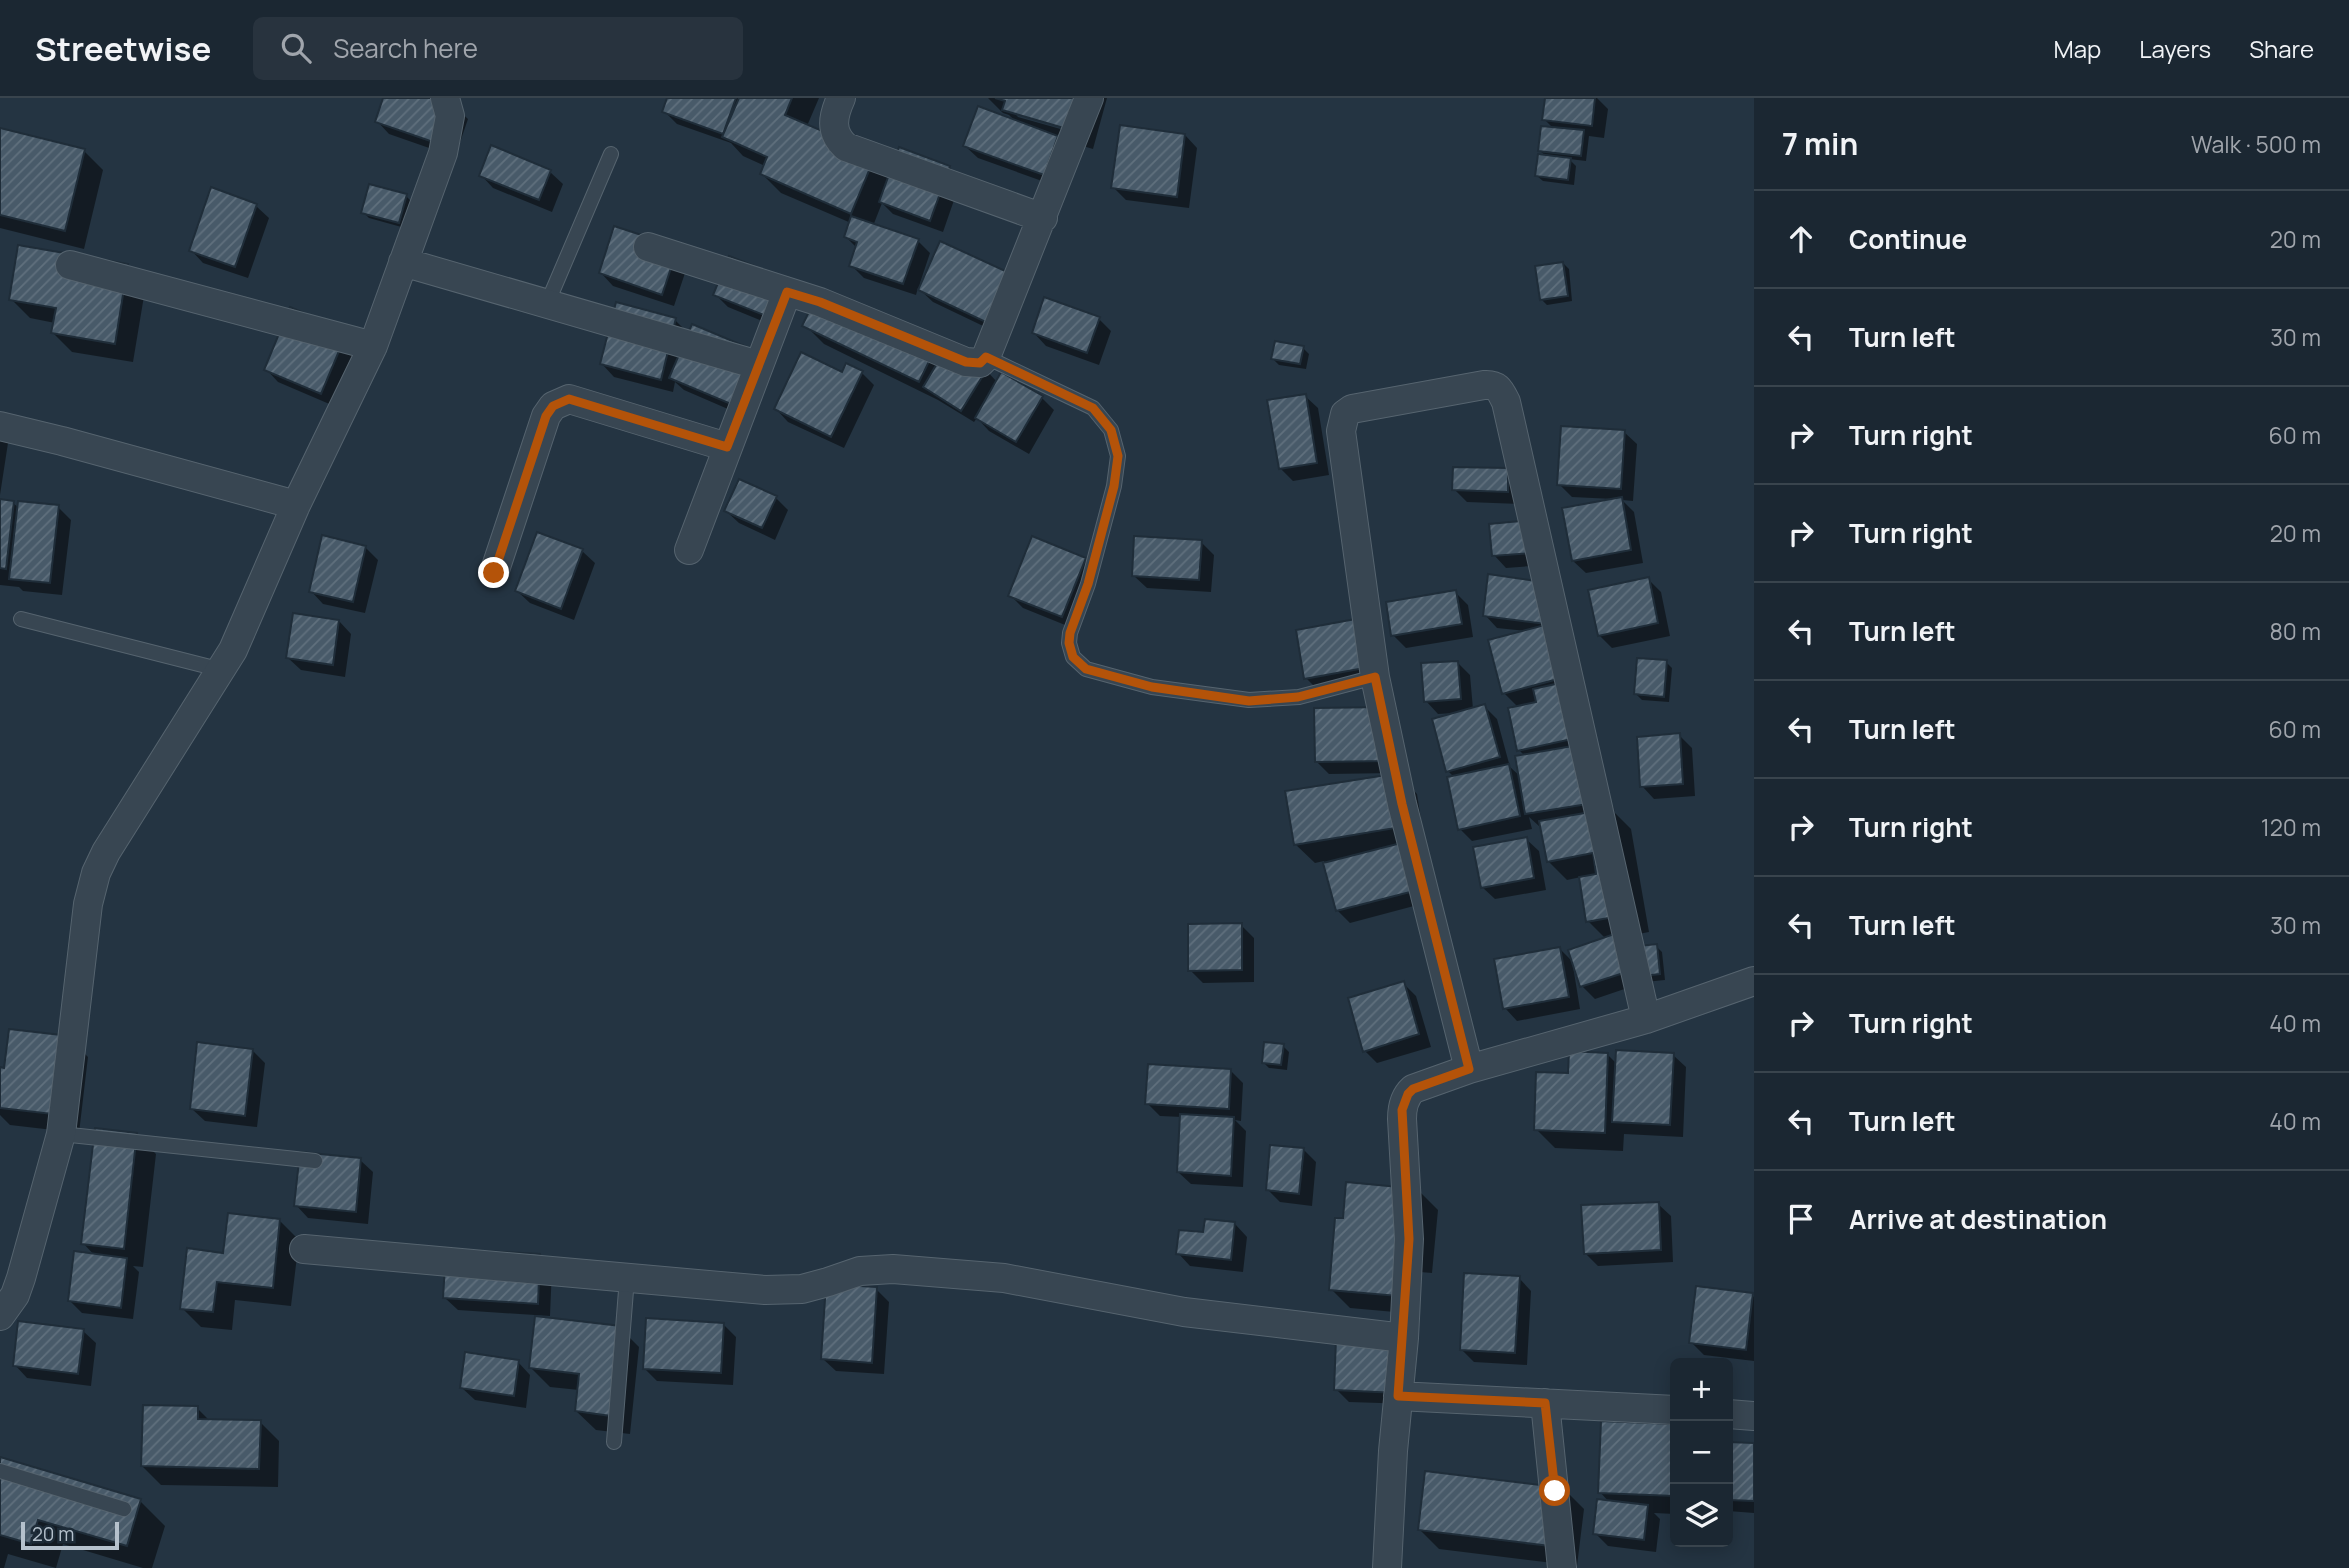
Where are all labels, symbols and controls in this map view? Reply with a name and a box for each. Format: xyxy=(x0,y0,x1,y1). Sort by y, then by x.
search box xyxy=(253,17,743,80)
text: Streetwise xyxy=(35,26,211,71)
icon: search xyxy=(277,29,315,67)
text: Search here xyxy=(333,30,478,66)
text: Map xyxy=(2054,32,2101,65)
text: Layers xyxy=(2139,32,2211,65)
text: Share xyxy=(2249,32,2314,65)
text: 7 min xyxy=(1782,123,1858,164)
text: Walk · 500 m xyxy=(2191,128,2321,160)
icon: ahead xyxy=(1782,220,1820,258)
text: Continue xyxy=(1849,221,1967,257)
text: 20 m xyxy=(2270,223,2321,255)
icon: left xyxy=(1782,318,1820,356)
text: Turn left xyxy=(1849,319,1956,355)
text: 30 m xyxy=(2270,321,2321,353)
icon: right xyxy=(1782,416,1820,454)
text: Turn right xyxy=(1849,417,1973,453)
text: 60 m xyxy=(2269,419,2321,451)
icon: right xyxy=(1782,514,1820,552)
text: Turn right xyxy=(1849,515,1973,551)
text: 20 m xyxy=(2270,517,2321,549)
route end xyxy=(478,557,509,588)
icon: left xyxy=(1782,612,1820,650)
text: Turn left xyxy=(1849,613,1956,649)
text: 80 m xyxy=(2270,615,2321,647)
icon: left xyxy=(1782,710,1820,748)
text: Turn left xyxy=(1849,711,1956,747)
text: 60 m xyxy=(2269,713,2321,745)
icon: right xyxy=(1782,808,1820,846)
text: Turn right xyxy=(1849,809,1973,845)
text: 120 m xyxy=(2261,811,2321,843)
icon: left xyxy=(1782,906,1820,944)
text: Turn left xyxy=(1849,907,1956,943)
text: 30 m xyxy=(2270,909,2321,941)
icon: right xyxy=(1782,1004,1820,1042)
text: Turn right xyxy=(1849,1005,1973,1041)
text: 40 m xyxy=(2269,1007,2321,1039)
icon: left xyxy=(1782,1102,1820,1140)
text: Turn left xyxy=(1849,1103,1956,1139)
text: 40 m xyxy=(2269,1105,2321,1137)
icon: arrive xyxy=(1782,1200,1820,1238)
text: Arrive at destination xyxy=(1849,1201,2107,1237)
map controls xyxy=(1670,1358,1733,1547)
button: + xyxy=(1670,1358,1733,1421)
button: − xyxy=(1670,1421,1733,1484)
route start xyxy=(1539,1475,1570,1506)
button: layers xyxy=(1670,1484,1733,1547)
scale bar xyxy=(21,1519,119,1551)
text: 20 m xyxy=(32,1521,74,1547)

